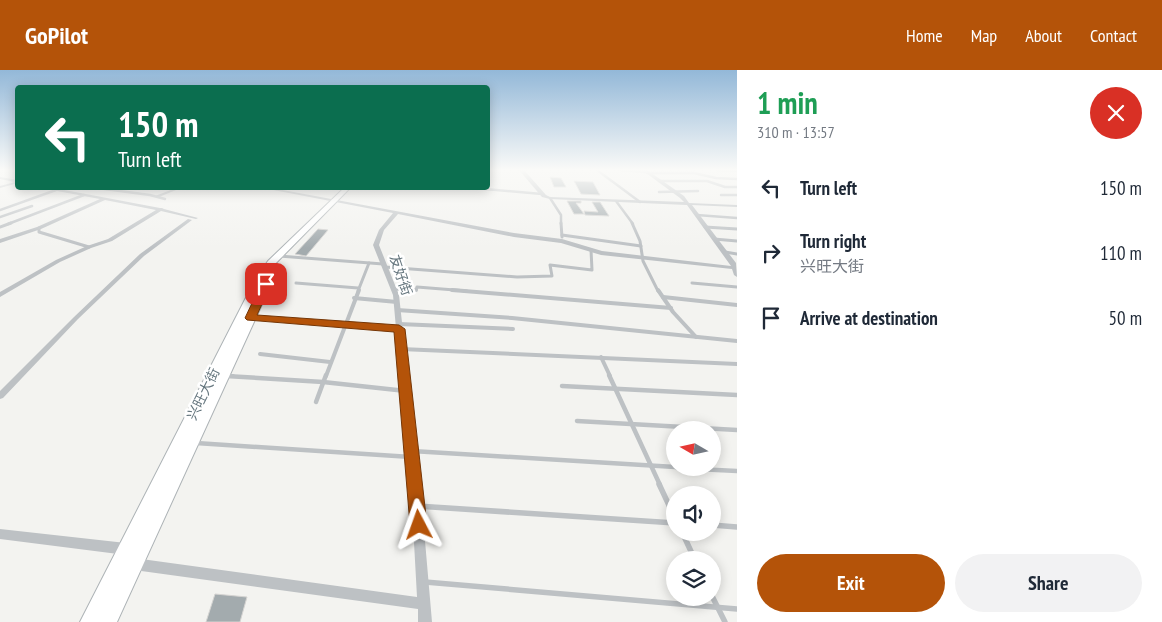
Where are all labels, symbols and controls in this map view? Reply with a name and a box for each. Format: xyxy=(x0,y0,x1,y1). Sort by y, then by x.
text: GoPilot xyxy=(25,20,88,51)
text: Home xyxy=(906,24,943,47)
text: Map xyxy=(971,24,997,47)
text: About xyxy=(1025,24,1062,47)
text: Contact xyxy=(1090,24,1137,47)
text: 1 min xyxy=(757,83,818,122)
button: close xyxy=(1090,87,1142,139)
text: 150 m xyxy=(118,101,199,147)
icon: left xyxy=(35,105,100,170)
text: 310 m · 13:57 xyxy=(757,122,835,142)
text: Turn left xyxy=(118,145,182,173)
icon: left xyxy=(757,174,785,202)
text: Turn left xyxy=(800,176,857,200)
text: 150 m xyxy=(1100,176,1142,200)
text: Turn right xyxy=(800,229,866,253)
icon: right xyxy=(757,239,785,267)
text: 110 m xyxy=(1100,241,1142,265)
street label: 友好街 xyxy=(386,252,416,298)
text: 兴旺大街 xyxy=(800,256,864,276)
pin xyxy=(245,263,287,305)
icon: arrive xyxy=(252,270,280,298)
icon: arrive xyxy=(757,304,785,332)
text: Arrive at destination xyxy=(800,306,938,330)
text: 50 m xyxy=(1109,306,1142,330)
street label: 兴旺大街 xyxy=(183,365,223,423)
north arrow xyxy=(666,421,721,476)
map controls xyxy=(666,421,721,606)
button: sound xyxy=(666,486,721,541)
position arrow xyxy=(392,498,444,550)
button: layers xyxy=(666,551,721,606)
button: Exit xyxy=(757,554,945,612)
button: Share xyxy=(955,554,1142,612)

